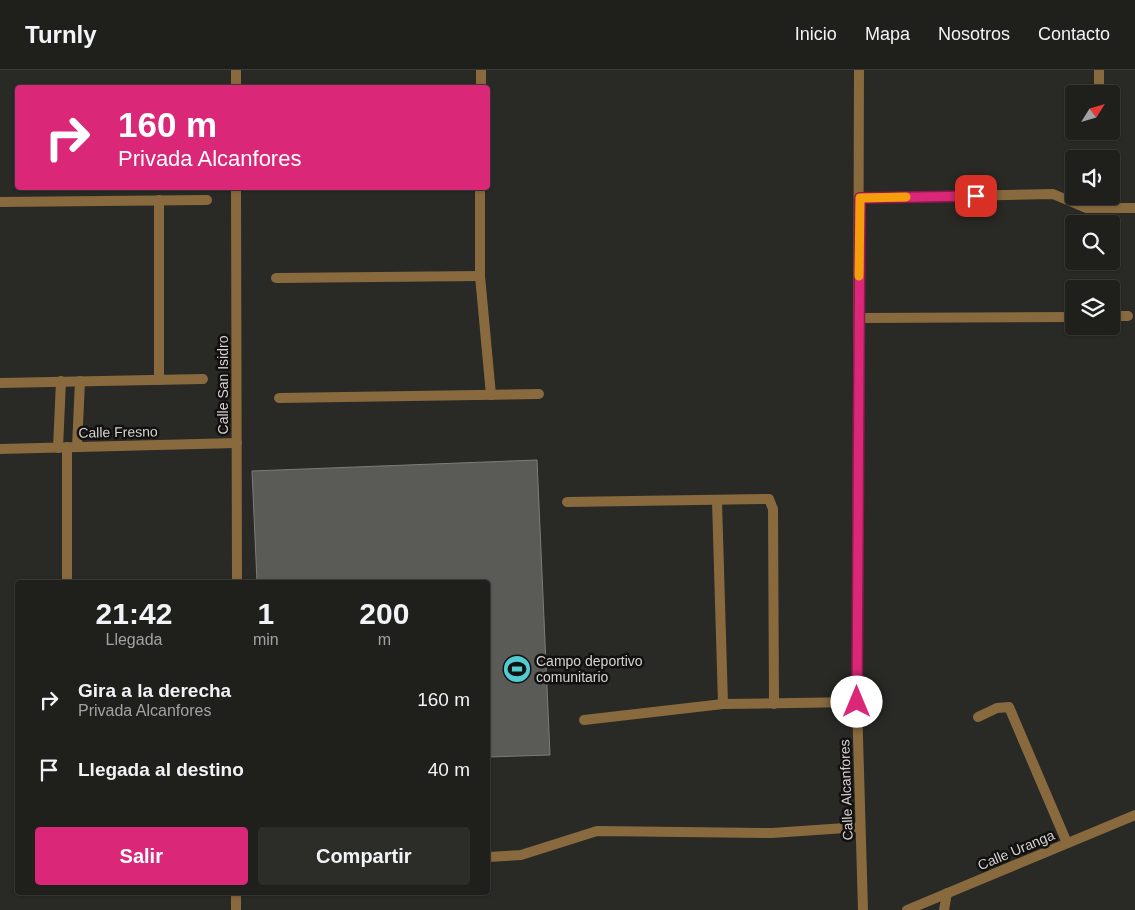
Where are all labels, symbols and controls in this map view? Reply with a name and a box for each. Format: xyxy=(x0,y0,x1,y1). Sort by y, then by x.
text: Turnly xyxy=(25,21,97,48)
text: Inicio xyxy=(795,24,837,44)
text: Mapa xyxy=(865,24,910,44)
text: Nosotros xyxy=(938,24,1010,44)
text: Contacto xyxy=(1038,24,1110,44)
north arrow xyxy=(1065,85,1120,140)
map controls xyxy=(1065,85,1120,335)
icon: right xyxy=(35,105,100,170)
text: 160 m xyxy=(118,105,217,144)
text: Privada Alcanfores xyxy=(118,146,301,171)
button: sound xyxy=(1065,150,1120,205)
pin xyxy=(955,175,997,217)
icon: arrive xyxy=(962,182,990,210)
button: search xyxy=(1065,215,1120,270)
button: layers xyxy=(1065,280,1120,335)
street label: Calle San Isidro xyxy=(215,335,231,434)
street label: Calle Fresno xyxy=(78,423,158,441)
text: 21:42 xyxy=(96,597,172,630)
text: 1 xyxy=(257,597,274,630)
text: 200 xyxy=(359,597,409,630)
text: Llegada xyxy=(105,631,162,648)
text: min xyxy=(253,631,279,648)
text: m xyxy=(378,631,391,648)
place label: Campo deportivo comunitario xyxy=(536,653,643,685)
sports icon: Campo deportivo comunitario xyxy=(502,654,532,684)
position arrow xyxy=(830,675,882,727)
text: Gira a la derecha xyxy=(78,680,231,701)
icon: right xyxy=(35,686,63,714)
text: 160 m xyxy=(417,689,470,710)
text: Privada Alcanfores xyxy=(78,702,211,719)
street label: Calle Alcanfores xyxy=(836,739,856,841)
icon: arrive xyxy=(35,756,63,784)
text: Llegada al destino xyxy=(78,759,244,780)
text: 40 m xyxy=(428,759,470,780)
button: Salir xyxy=(35,827,248,885)
button: Compartir xyxy=(258,827,470,885)
street label: Calle Uranga xyxy=(975,827,1057,873)

